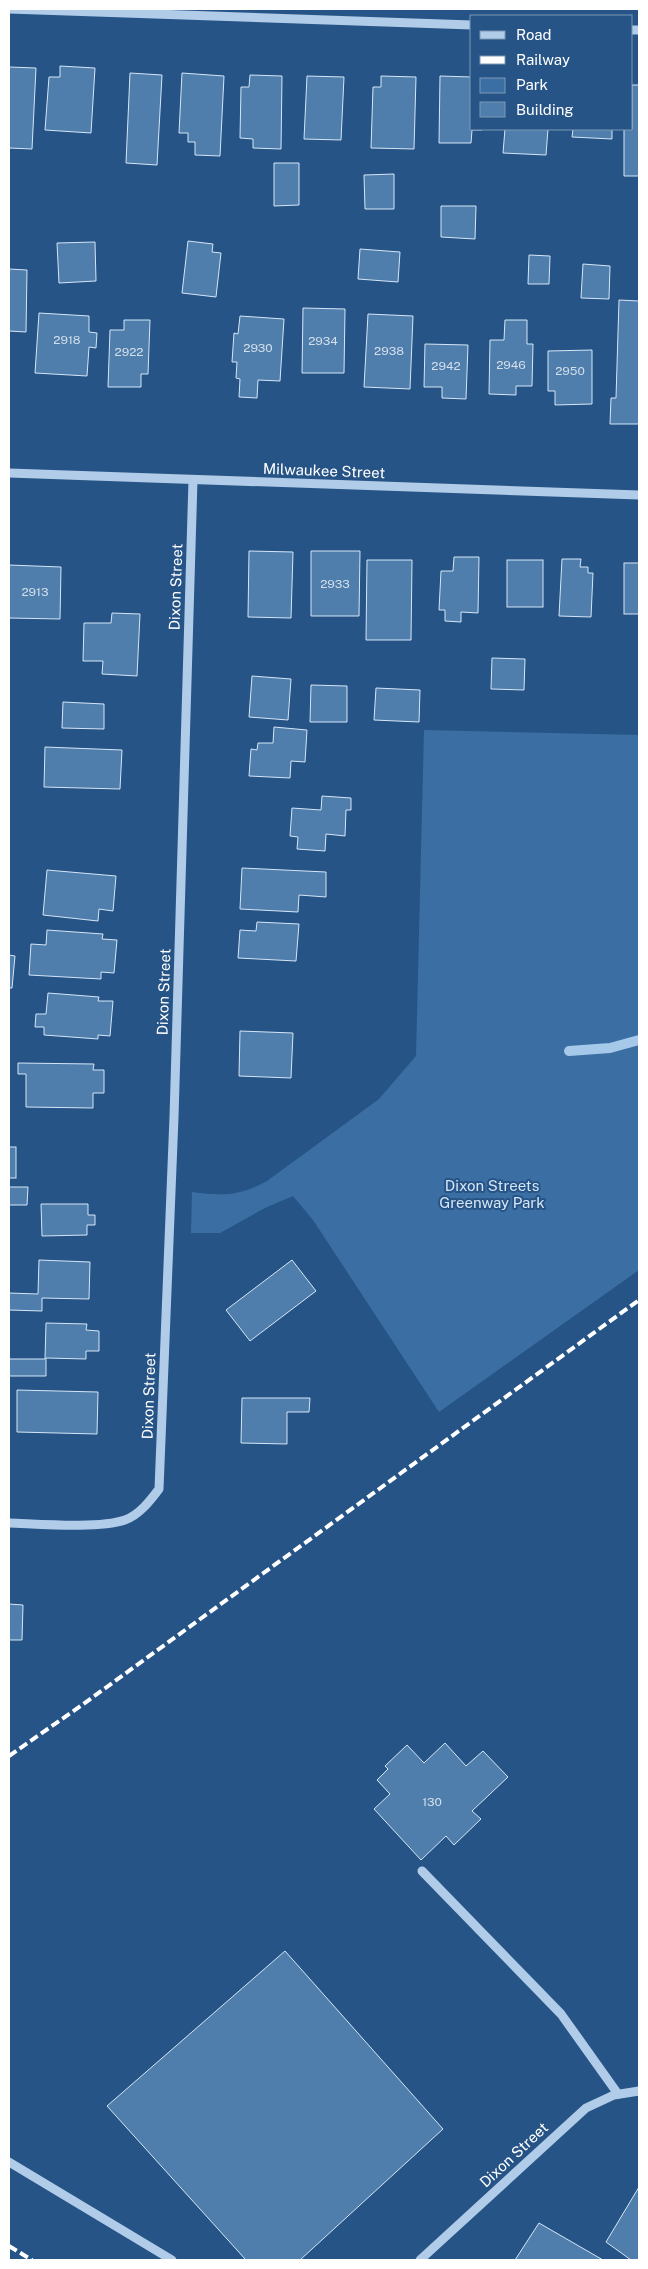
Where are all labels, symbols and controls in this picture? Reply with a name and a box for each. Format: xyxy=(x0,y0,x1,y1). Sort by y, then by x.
legend xyxy=(470,15,633,130)
text: Road xyxy=(516,26,552,43)
text: Railway xyxy=(516,51,570,68)
text: Park xyxy=(516,76,548,93)
text: Building xyxy=(516,101,574,118)
house number: 2918 xyxy=(53,333,81,347)
house number: 2934 xyxy=(308,334,338,348)
house number: 2930 xyxy=(243,341,273,355)
house number: 2938 xyxy=(374,344,404,358)
house number: 2922 xyxy=(115,345,143,359)
house number: 2946 xyxy=(496,358,526,372)
house number: 2942 xyxy=(431,359,461,373)
house number: 2950 xyxy=(555,364,585,378)
street label: Milwaukee Street xyxy=(263,460,386,481)
street label: Dixon Street xyxy=(165,543,186,631)
house number: 2933 xyxy=(320,577,350,591)
house number: 2913 xyxy=(21,585,49,599)
street label: Dixon Street xyxy=(153,948,174,1036)
park label: Dixon Streets Greenway Park xyxy=(439,1177,545,1211)
street label: Dixon Street xyxy=(138,1352,159,1440)
house number: 130 xyxy=(422,1795,442,1809)
street label: Dixon Street xyxy=(476,2119,551,2190)

